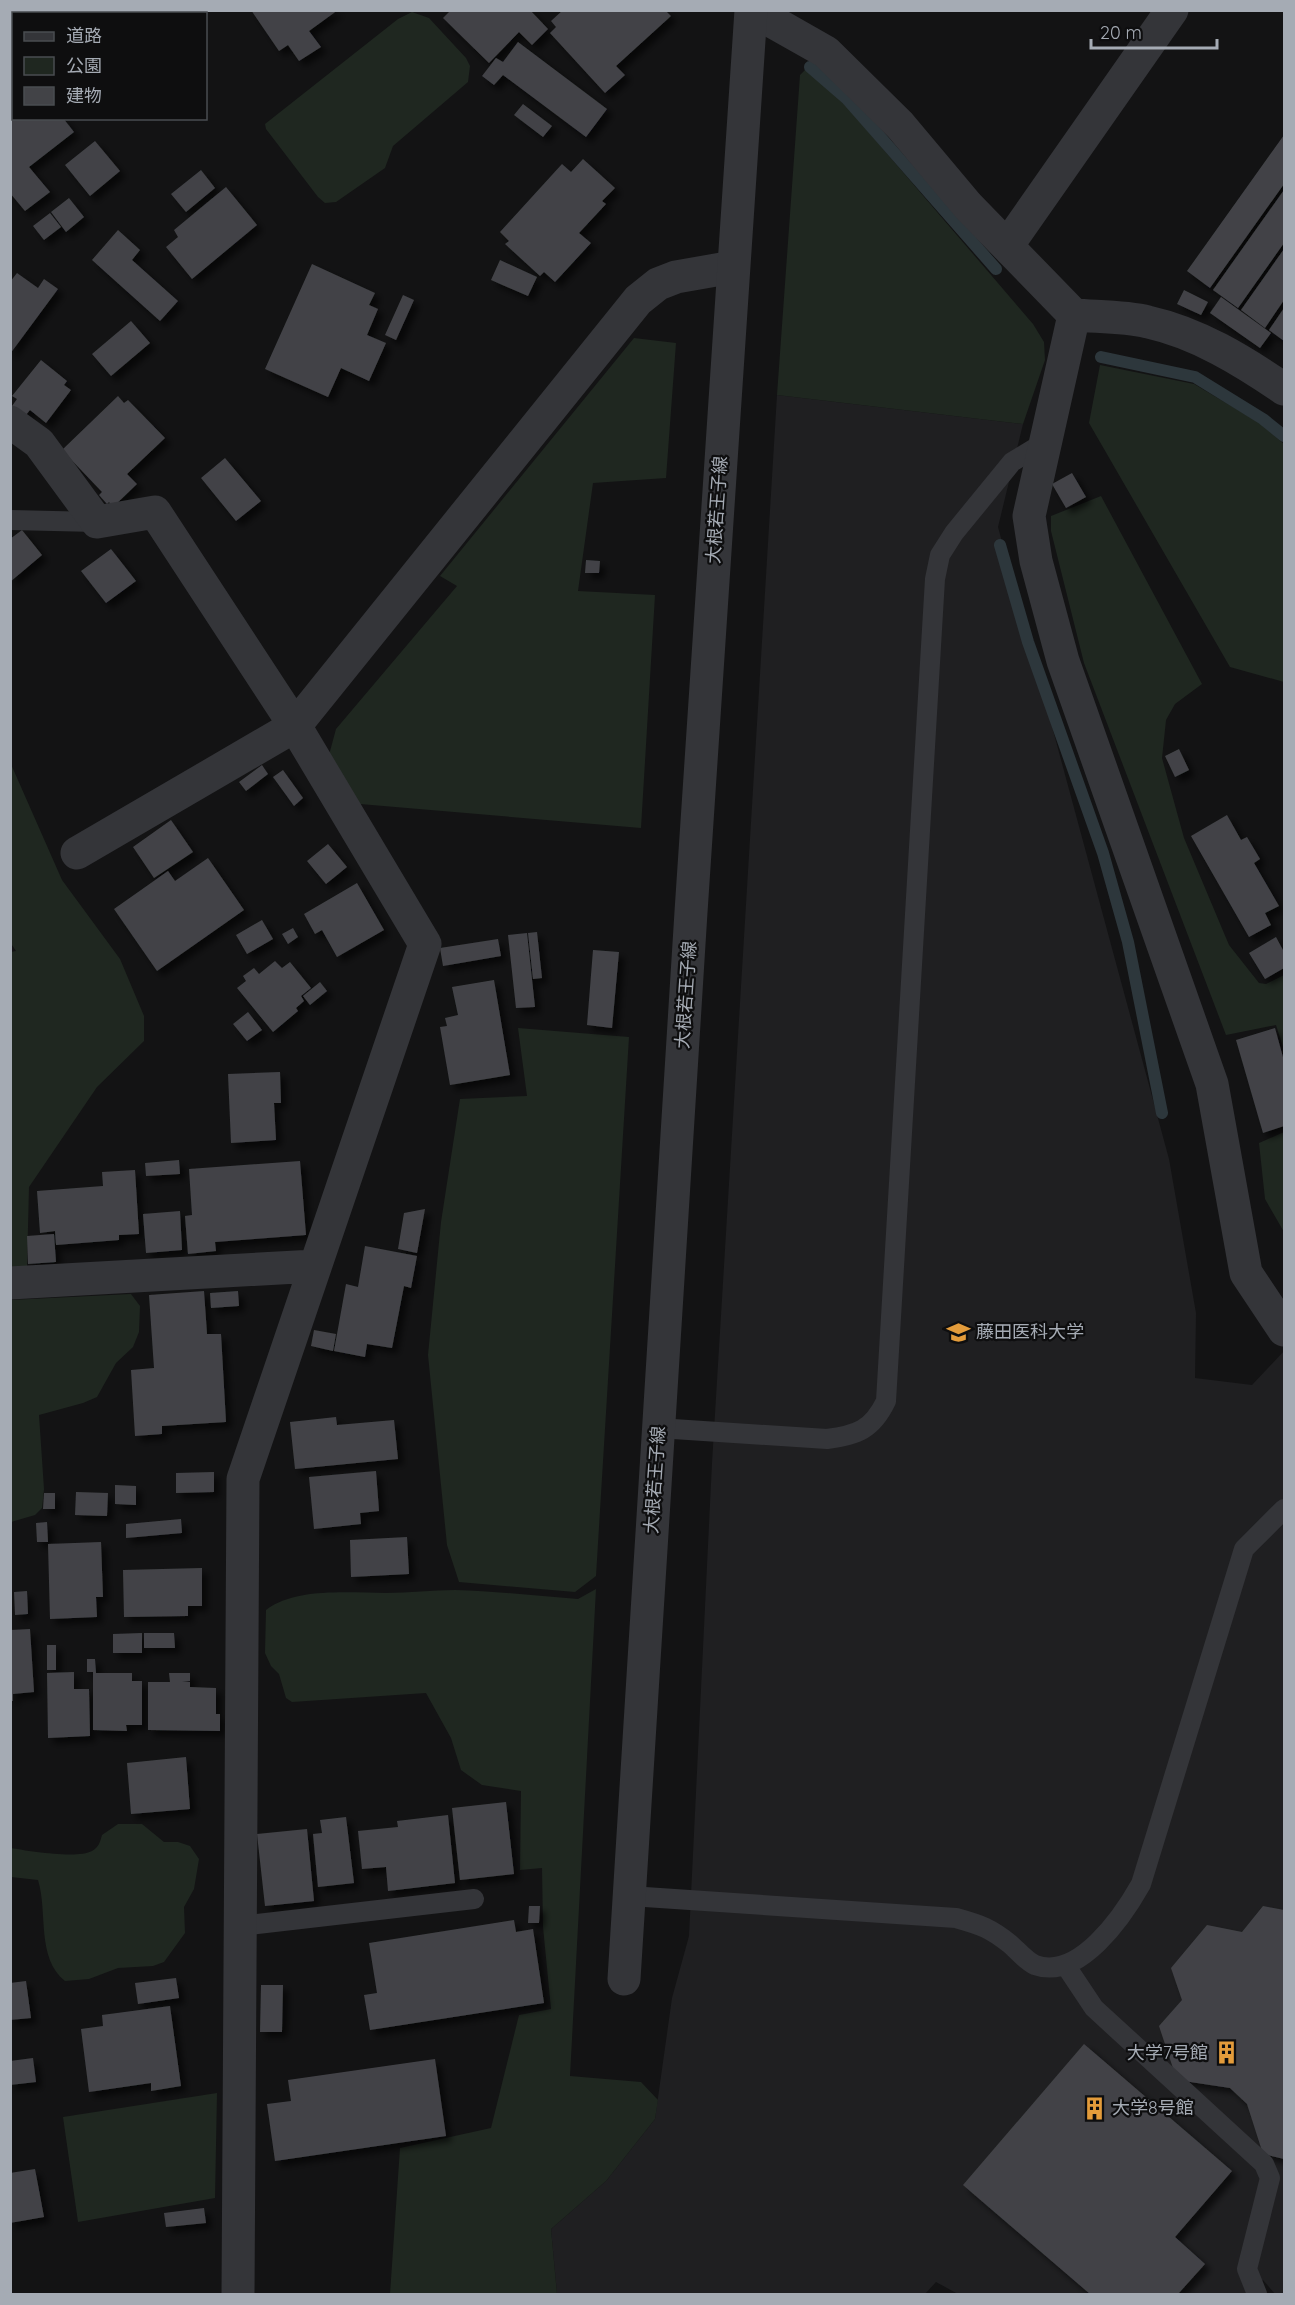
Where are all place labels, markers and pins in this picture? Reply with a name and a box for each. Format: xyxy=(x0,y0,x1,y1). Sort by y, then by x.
school or university icon: 藤田医科大学 xyxy=(945,1319,971,1345)
place label: 藤田医科大学 xyxy=(976,1320,1084,1343)
building icon: 大学7号館 xyxy=(1213,2040,1239,2066)
place label: 大学7号館 xyxy=(1127,2041,1208,2064)
building icon: 大学8号館 xyxy=(1081,2095,1107,2121)
place label: 大学8号館 xyxy=(1112,2096,1194,2119)

